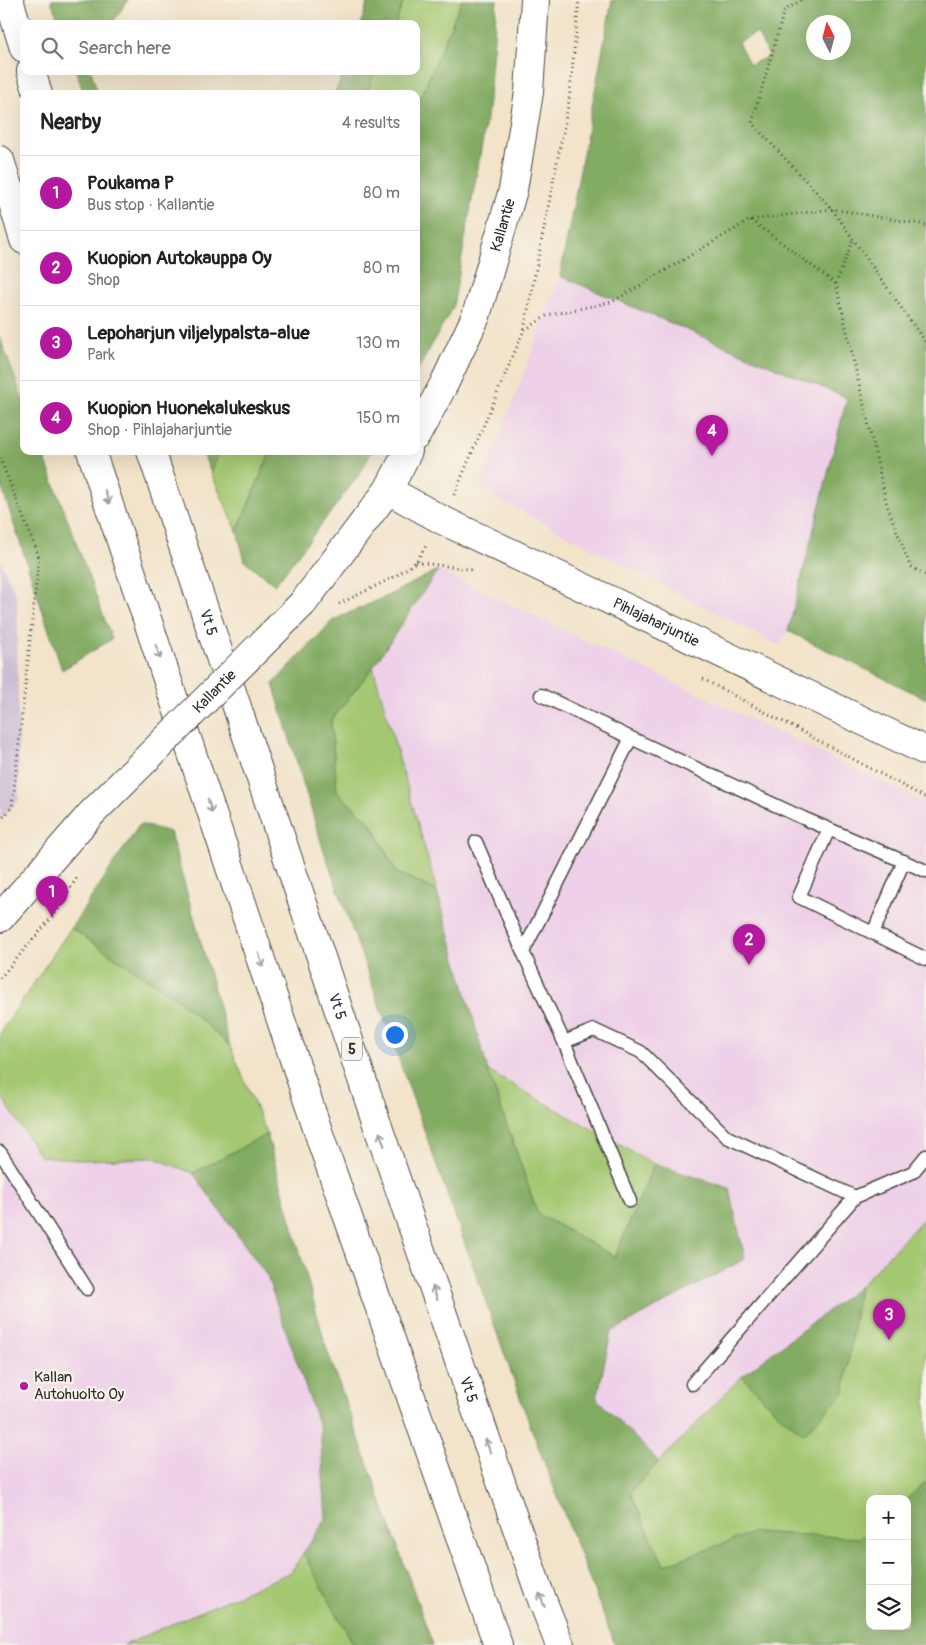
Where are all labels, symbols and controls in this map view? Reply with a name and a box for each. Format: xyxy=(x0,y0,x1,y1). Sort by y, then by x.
north arrow xyxy=(806,15,851,60)
search box xyxy=(20,20,420,75)
icon: search xyxy=(38,34,66,62)
text: Search here xyxy=(78,36,171,60)
text: Nearby xyxy=(40,109,101,136)
text: 4 results xyxy=(342,113,400,133)
text: Poukama P xyxy=(87,171,174,195)
text: 1 xyxy=(53,183,59,203)
text: 80 m xyxy=(363,183,400,203)
text: Bus stop · Kallantie xyxy=(87,195,215,215)
street label: Kallantie xyxy=(486,196,520,254)
text: Kuopion Autokauppa Oy xyxy=(87,246,272,270)
text: 2 xyxy=(52,258,60,278)
text: 80 m xyxy=(363,258,400,278)
text: Shop xyxy=(87,270,120,290)
text: Lepoharjun viljelypalsta-alue xyxy=(87,321,310,345)
text: 3 xyxy=(52,333,60,353)
text: 130 m xyxy=(356,333,400,353)
text: Park xyxy=(87,345,115,365)
text: Kuopion Huonekalukeskus xyxy=(87,396,290,420)
text: 4 xyxy=(51,408,61,428)
text: 150 m xyxy=(356,408,400,428)
pin: 4 xyxy=(696,415,728,456)
text: Shop · Pihlajaharjuntie xyxy=(87,420,232,440)
one-way arrow xyxy=(102,489,112,505)
street label: Pihlajaharjuntie xyxy=(610,593,703,651)
street label: Vt 5 xyxy=(195,607,222,638)
one-way arrow xyxy=(154,643,163,659)
street label: Kallantie xyxy=(188,665,241,717)
one-way arrow xyxy=(205,797,215,813)
pin: 1 xyxy=(36,876,68,917)
pin: 2 xyxy=(733,924,765,965)
one-way arrow xyxy=(257,952,266,967)
street label: Vt 5 xyxy=(324,991,351,1022)
your location xyxy=(382,1022,408,1048)
road number: 5 xyxy=(342,1038,362,1060)
one-way arrow xyxy=(377,1132,386,1147)
one-way arrow xyxy=(430,1285,439,1301)
pin: 3 xyxy=(873,1299,905,1340)
place label: Kallan Autohuolto Oy xyxy=(34,1368,125,1404)
street label: Vt 5 xyxy=(456,1374,482,1405)
marker: Kallan Autohuolto Oy xyxy=(18,1380,30,1392)
one-way arrow xyxy=(483,1438,493,1454)
map controls xyxy=(866,1495,911,1630)
button: + xyxy=(866,1495,911,1540)
button: − xyxy=(866,1540,911,1585)
button: layers xyxy=(866,1585,911,1630)
one-way arrow xyxy=(537,1592,546,1608)

